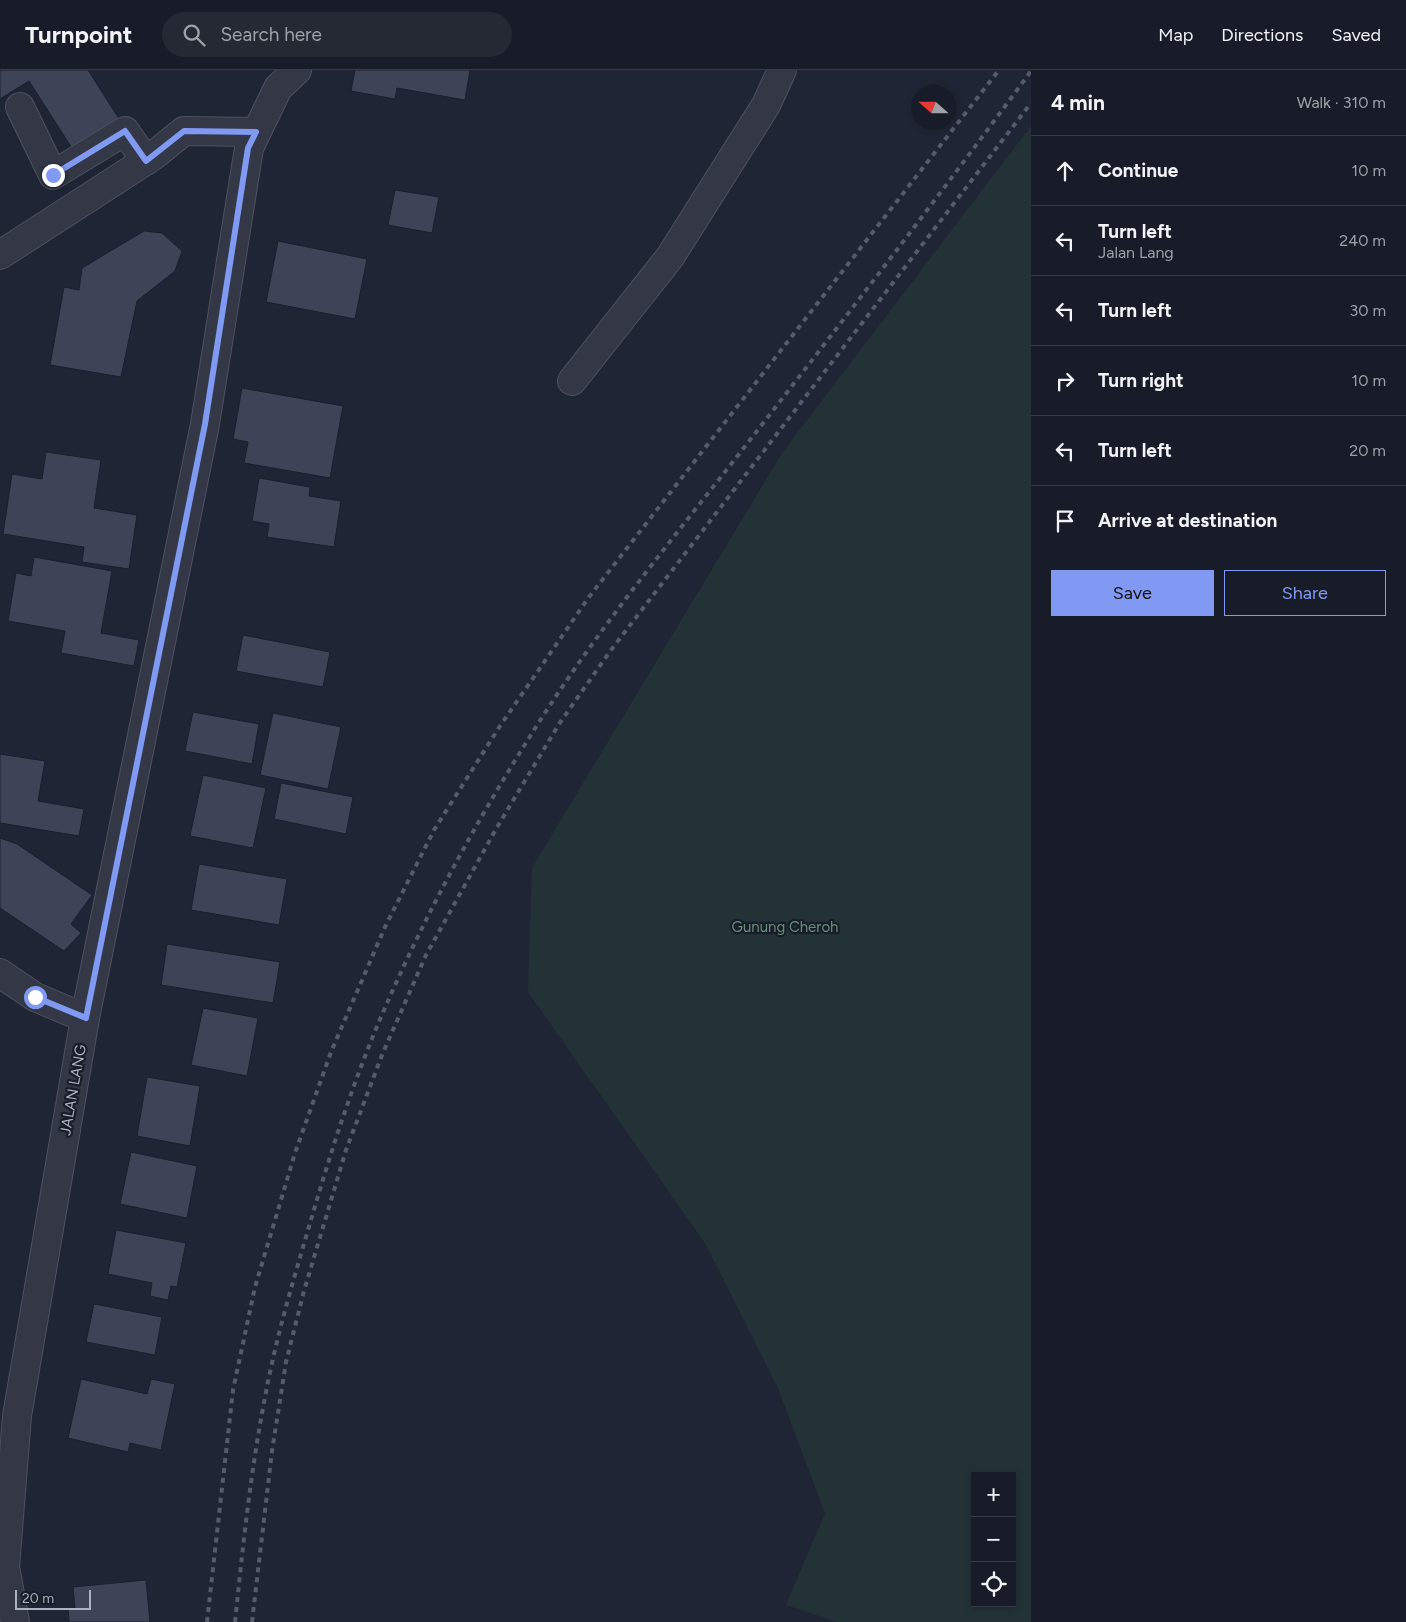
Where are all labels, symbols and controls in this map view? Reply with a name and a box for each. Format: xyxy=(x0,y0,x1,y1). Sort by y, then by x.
search box xyxy=(162,12,512,57)
text: Turnpoint xyxy=(25,20,132,49)
icon: search xyxy=(180,21,208,49)
text: Search here xyxy=(220,23,322,46)
text: Map xyxy=(1158,24,1193,46)
text: Directions xyxy=(1221,24,1303,46)
text: Saved xyxy=(1331,24,1381,46)
north arrow xyxy=(911,85,956,130)
text: 4 min xyxy=(1051,90,1105,115)
text: Walk · 310 m xyxy=(1297,93,1386,112)
icon: ahead xyxy=(1051,157,1079,185)
text: Continue xyxy=(1098,159,1178,182)
text: 10 m xyxy=(1352,161,1386,180)
route end xyxy=(42,164,65,187)
text: Turn left xyxy=(1098,220,1172,243)
icon: left xyxy=(1051,227,1079,255)
text: 240 m xyxy=(1339,231,1386,250)
text: Jalan Lang xyxy=(1098,243,1174,262)
icon: left xyxy=(1051,297,1079,325)
text: Turn left xyxy=(1098,299,1172,322)
text: 30 m xyxy=(1349,301,1386,320)
icon: right xyxy=(1051,367,1079,395)
text: Turn right xyxy=(1098,369,1184,392)
text: 10 m xyxy=(1352,371,1386,390)
icon: left xyxy=(1051,437,1079,465)
text: Turn left xyxy=(1098,439,1172,462)
text: 20 m xyxy=(1349,441,1386,460)
icon: arrive xyxy=(1051,507,1079,535)
text: Arrive at destination xyxy=(1098,509,1277,532)
button: Save xyxy=(1051,570,1214,616)
button: Share xyxy=(1224,570,1386,616)
park label: Gunung Cheroh xyxy=(732,918,838,936)
route start xyxy=(24,986,47,1009)
street label: JALAN LANG xyxy=(56,1043,90,1137)
map controls xyxy=(971,1472,1016,1607)
button: + xyxy=(971,1472,1016,1517)
button: − xyxy=(971,1517,1016,1562)
button: locate xyxy=(971,1562,1016,1607)
scale bar xyxy=(15,1587,91,1610)
text: 20 m xyxy=(22,1590,54,1607)

